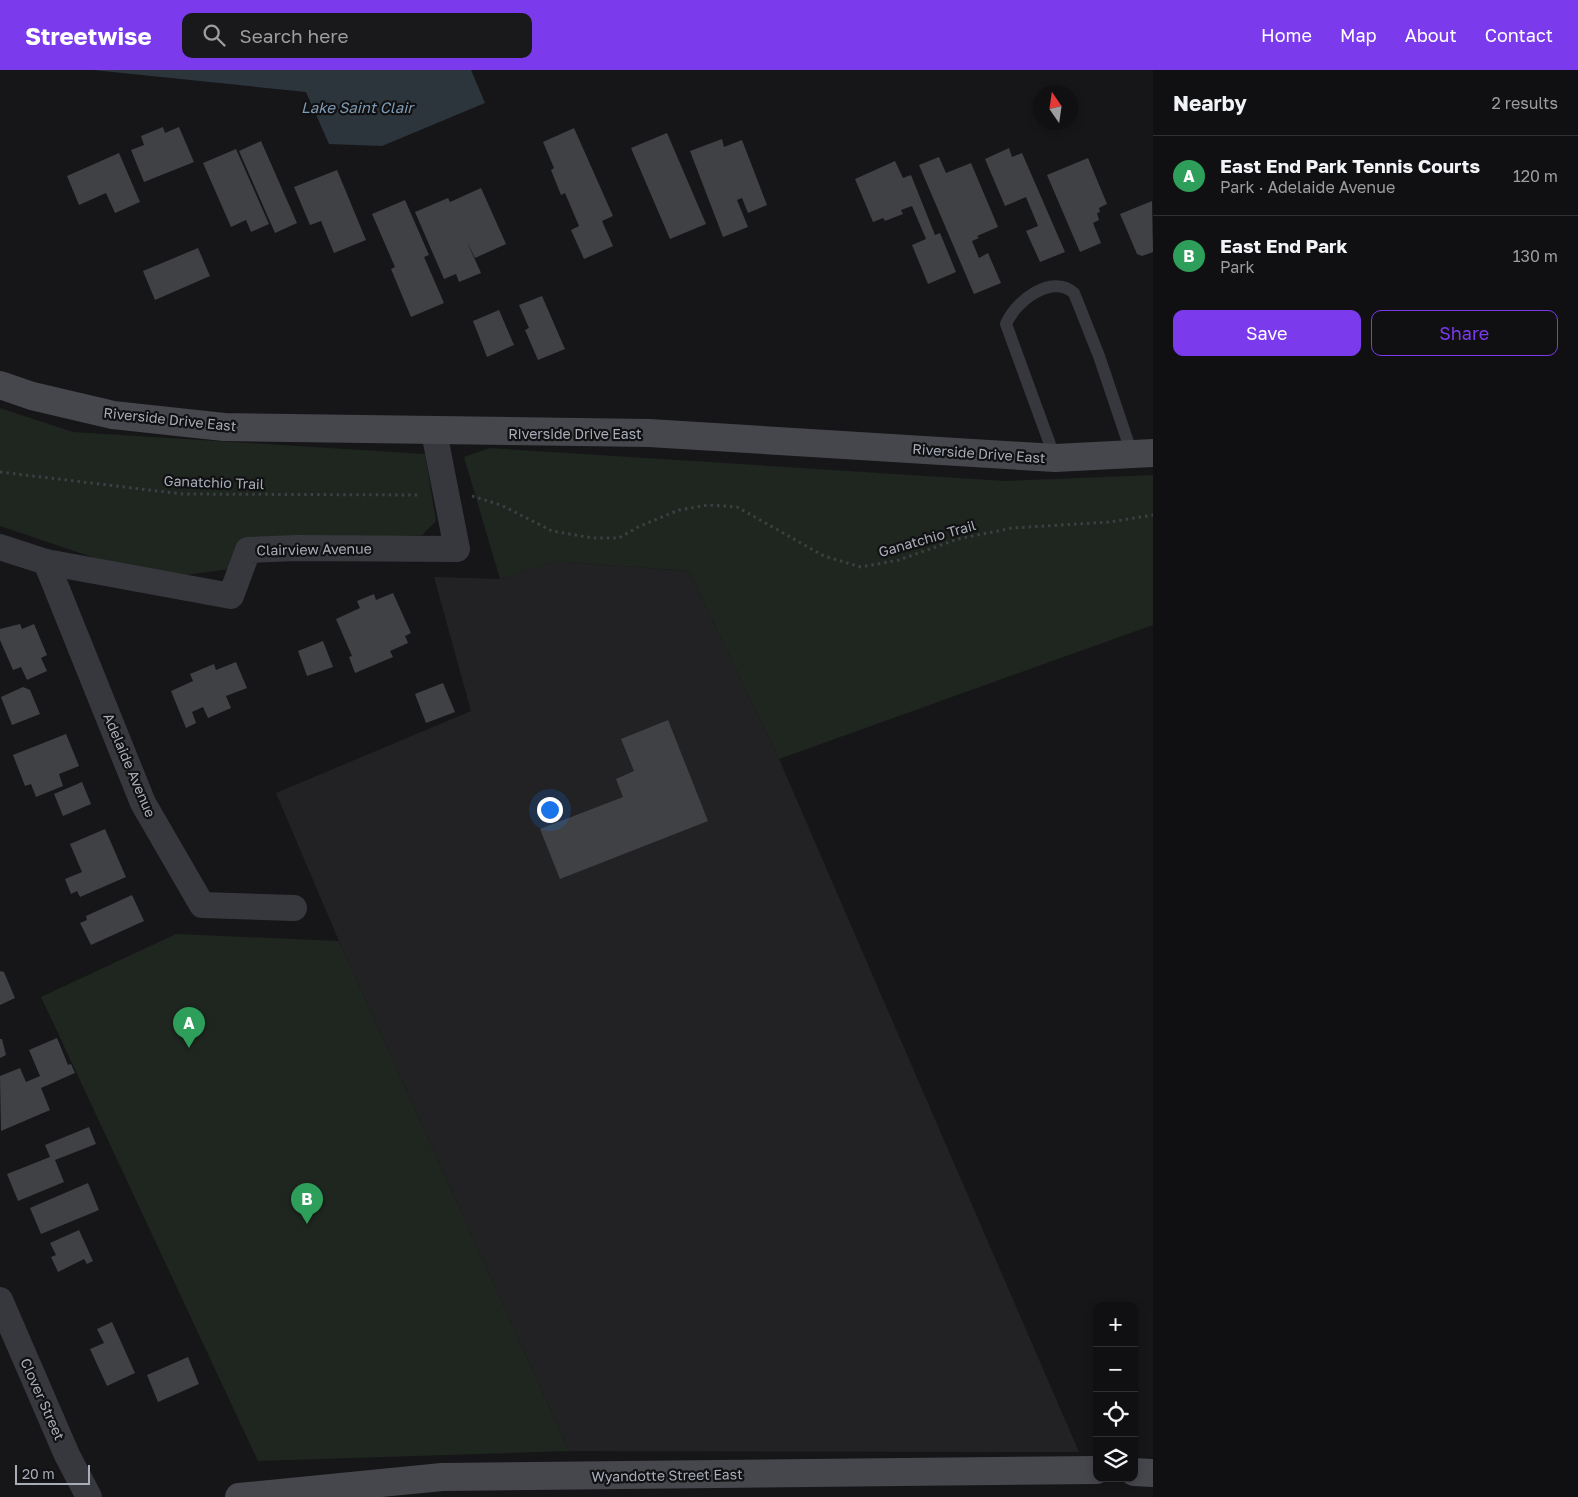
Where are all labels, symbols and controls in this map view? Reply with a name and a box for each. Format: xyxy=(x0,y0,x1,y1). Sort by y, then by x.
search box xyxy=(182,13,532,58)
text: Streetwise xyxy=(25,21,152,50)
icon: search xyxy=(200,21,228,49)
text: Search here xyxy=(240,24,348,47)
text: Home xyxy=(1261,24,1312,46)
text: Map xyxy=(1340,24,1377,46)
text: About xyxy=(1405,24,1457,46)
text: Contact xyxy=(1485,24,1553,46)
north arrow xyxy=(1033,85,1078,130)
text: Nearby xyxy=(1173,90,1247,116)
text: 2 results xyxy=(1492,93,1558,113)
water label: Lake Saint Clair xyxy=(301,98,415,116)
text: East End Park Tennis Courts xyxy=(1220,154,1480,177)
text: A xyxy=(1183,166,1195,186)
text: 120 m xyxy=(1513,166,1558,186)
text: Park · Adelaide Avenue xyxy=(1220,177,1395,197)
text: East End Park xyxy=(1220,234,1347,257)
text: B xyxy=(1183,246,1195,266)
text: 130 m xyxy=(1513,246,1558,266)
text: Park xyxy=(1220,257,1255,277)
button: Save xyxy=(1173,310,1361,356)
button: Share xyxy=(1371,310,1558,356)
street label: Riverside Drive East xyxy=(103,404,237,434)
street label: Riverside Drive East xyxy=(508,425,642,442)
street label: Riverside Drive East xyxy=(912,440,1046,466)
street label: Ganatchio Trail xyxy=(163,472,265,492)
street label: Ganatchio Trail xyxy=(876,516,978,560)
street label: Clairview Avenue xyxy=(256,539,372,559)
street label: Adelaide Avenue xyxy=(100,710,160,820)
your location xyxy=(537,797,563,823)
pin: A xyxy=(173,1007,205,1048)
pin: B xyxy=(291,1183,323,1224)
map controls xyxy=(1093,1302,1138,1482)
button: + xyxy=(1093,1302,1138,1347)
button: − xyxy=(1093,1347,1138,1392)
street label: Clover Street xyxy=(17,1355,69,1443)
button: locate xyxy=(1093,1392,1138,1437)
button: layers xyxy=(1093,1437,1138,1482)
scale bar xyxy=(15,1462,90,1485)
text: 20 m xyxy=(22,1465,55,1482)
street label: Wyandotte Street East xyxy=(591,1465,743,1485)

